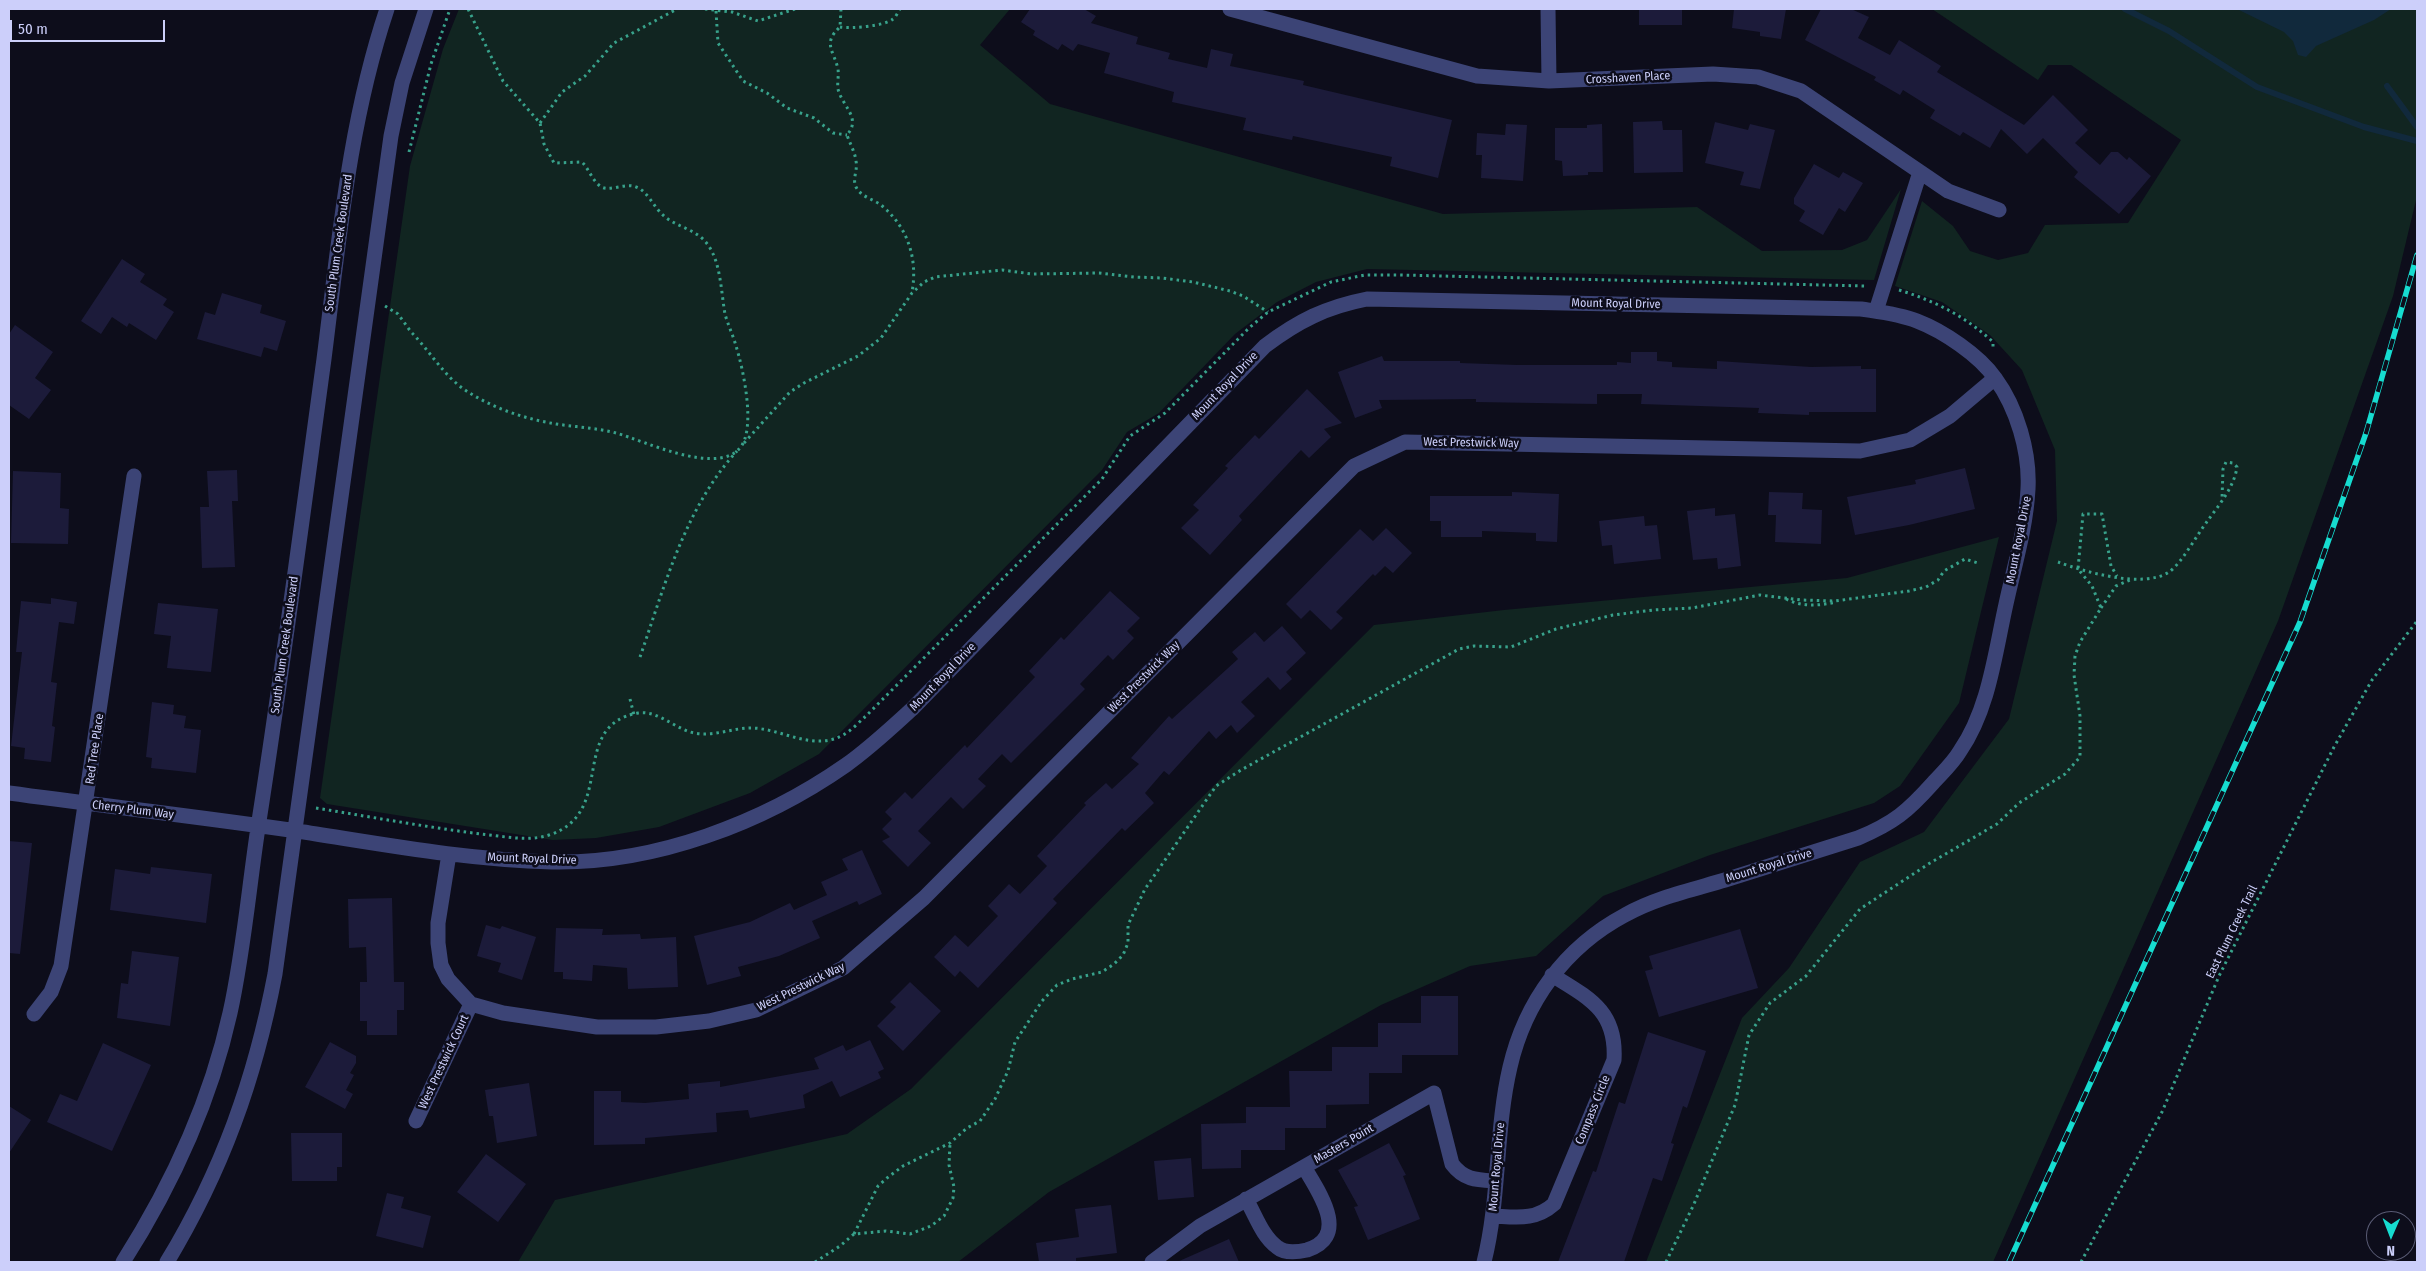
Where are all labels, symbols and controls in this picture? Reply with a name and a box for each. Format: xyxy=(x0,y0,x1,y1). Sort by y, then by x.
scale bar xyxy=(12,10,168,42)
text: 50 m xyxy=(18,20,48,38)
street label: Crosshaven Place xyxy=(1585,69,1671,87)
street label: South Plum Creek Boulevard xyxy=(322,173,356,313)
street label: Mount Royal Drive xyxy=(1571,296,1661,312)
street label: Mount Royal Drive xyxy=(1189,349,1261,423)
street label: West Prestwick Way xyxy=(1423,435,1519,451)
street label: Mount Royal Drive xyxy=(2003,495,2035,585)
street label: South Plum Creek Boulevard xyxy=(268,575,302,715)
street label: West Prestwick Way xyxy=(1105,638,1183,716)
street label: Mount Royal Drive xyxy=(907,640,979,714)
street label: Red Tree Place xyxy=(83,713,107,785)
street label: Cherry Plum Way xyxy=(91,798,175,822)
street label: Mount Royal Drive xyxy=(1724,846,1814,886)
street label: Mount Royal Drive xyxy=(487,850,577,868)
street label: East Plum Creek Trail xyxy=(2203,883,2261,981)
street label: West Prestwick Way xyxy=(755,960,847,1014)
street label: West Prestwick Court xyxy=(416,1013,472,1111)
street label: Compass Circle xyxy=(1573,1073,1613,1147)
street label: Masters Point xyxy=(1312,1121,1376,1167)
street label: Mount Royal Drive xyxy=(1486,1122,1508,1212)
north arrow xyxy=(2366,1211,2416,1261)
text: N xyxy=(2386,1242,2395,1259)

